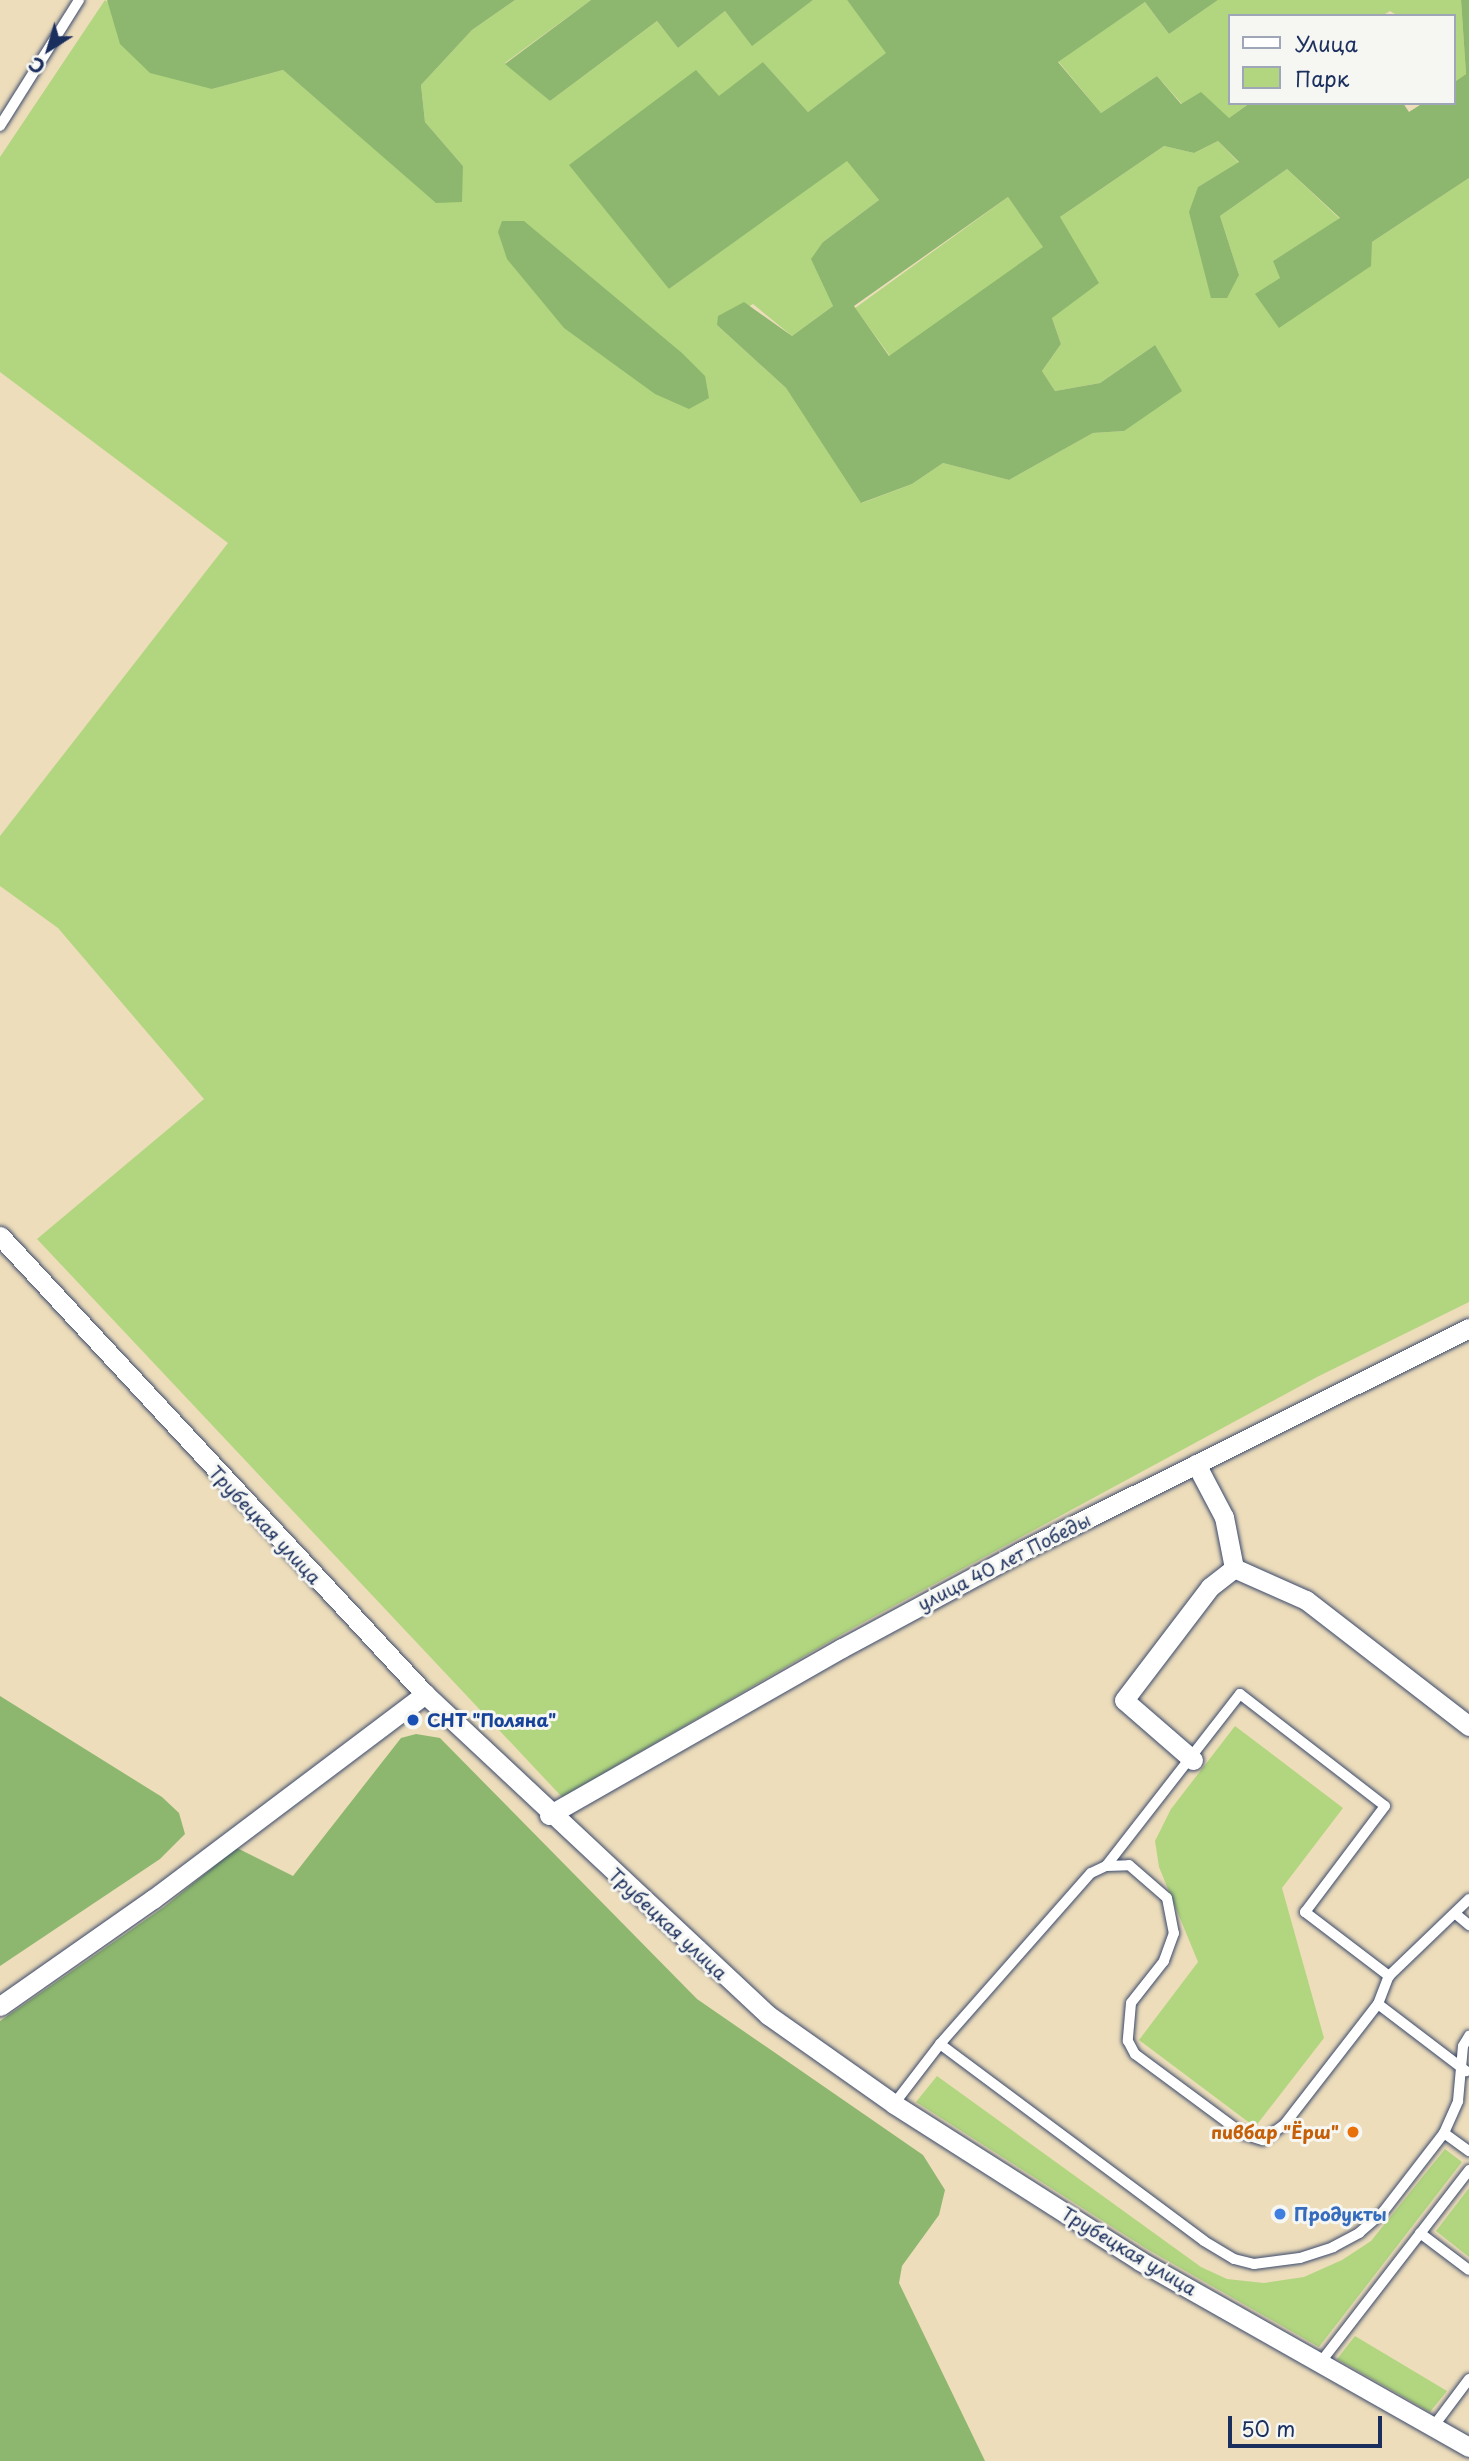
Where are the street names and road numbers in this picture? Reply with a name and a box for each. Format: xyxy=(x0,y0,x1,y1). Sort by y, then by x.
street label: Трубецкая улица xyxy=(204,1461,326,1589)
street label: улица 40 лет Победы xyxy=(913,1509,1095,1615)
street label: Трубецкая улица xyxy=(604,1863,732,1985)
street label: Трубецкая улица xyxy=(1057,2202,1201,2300)

